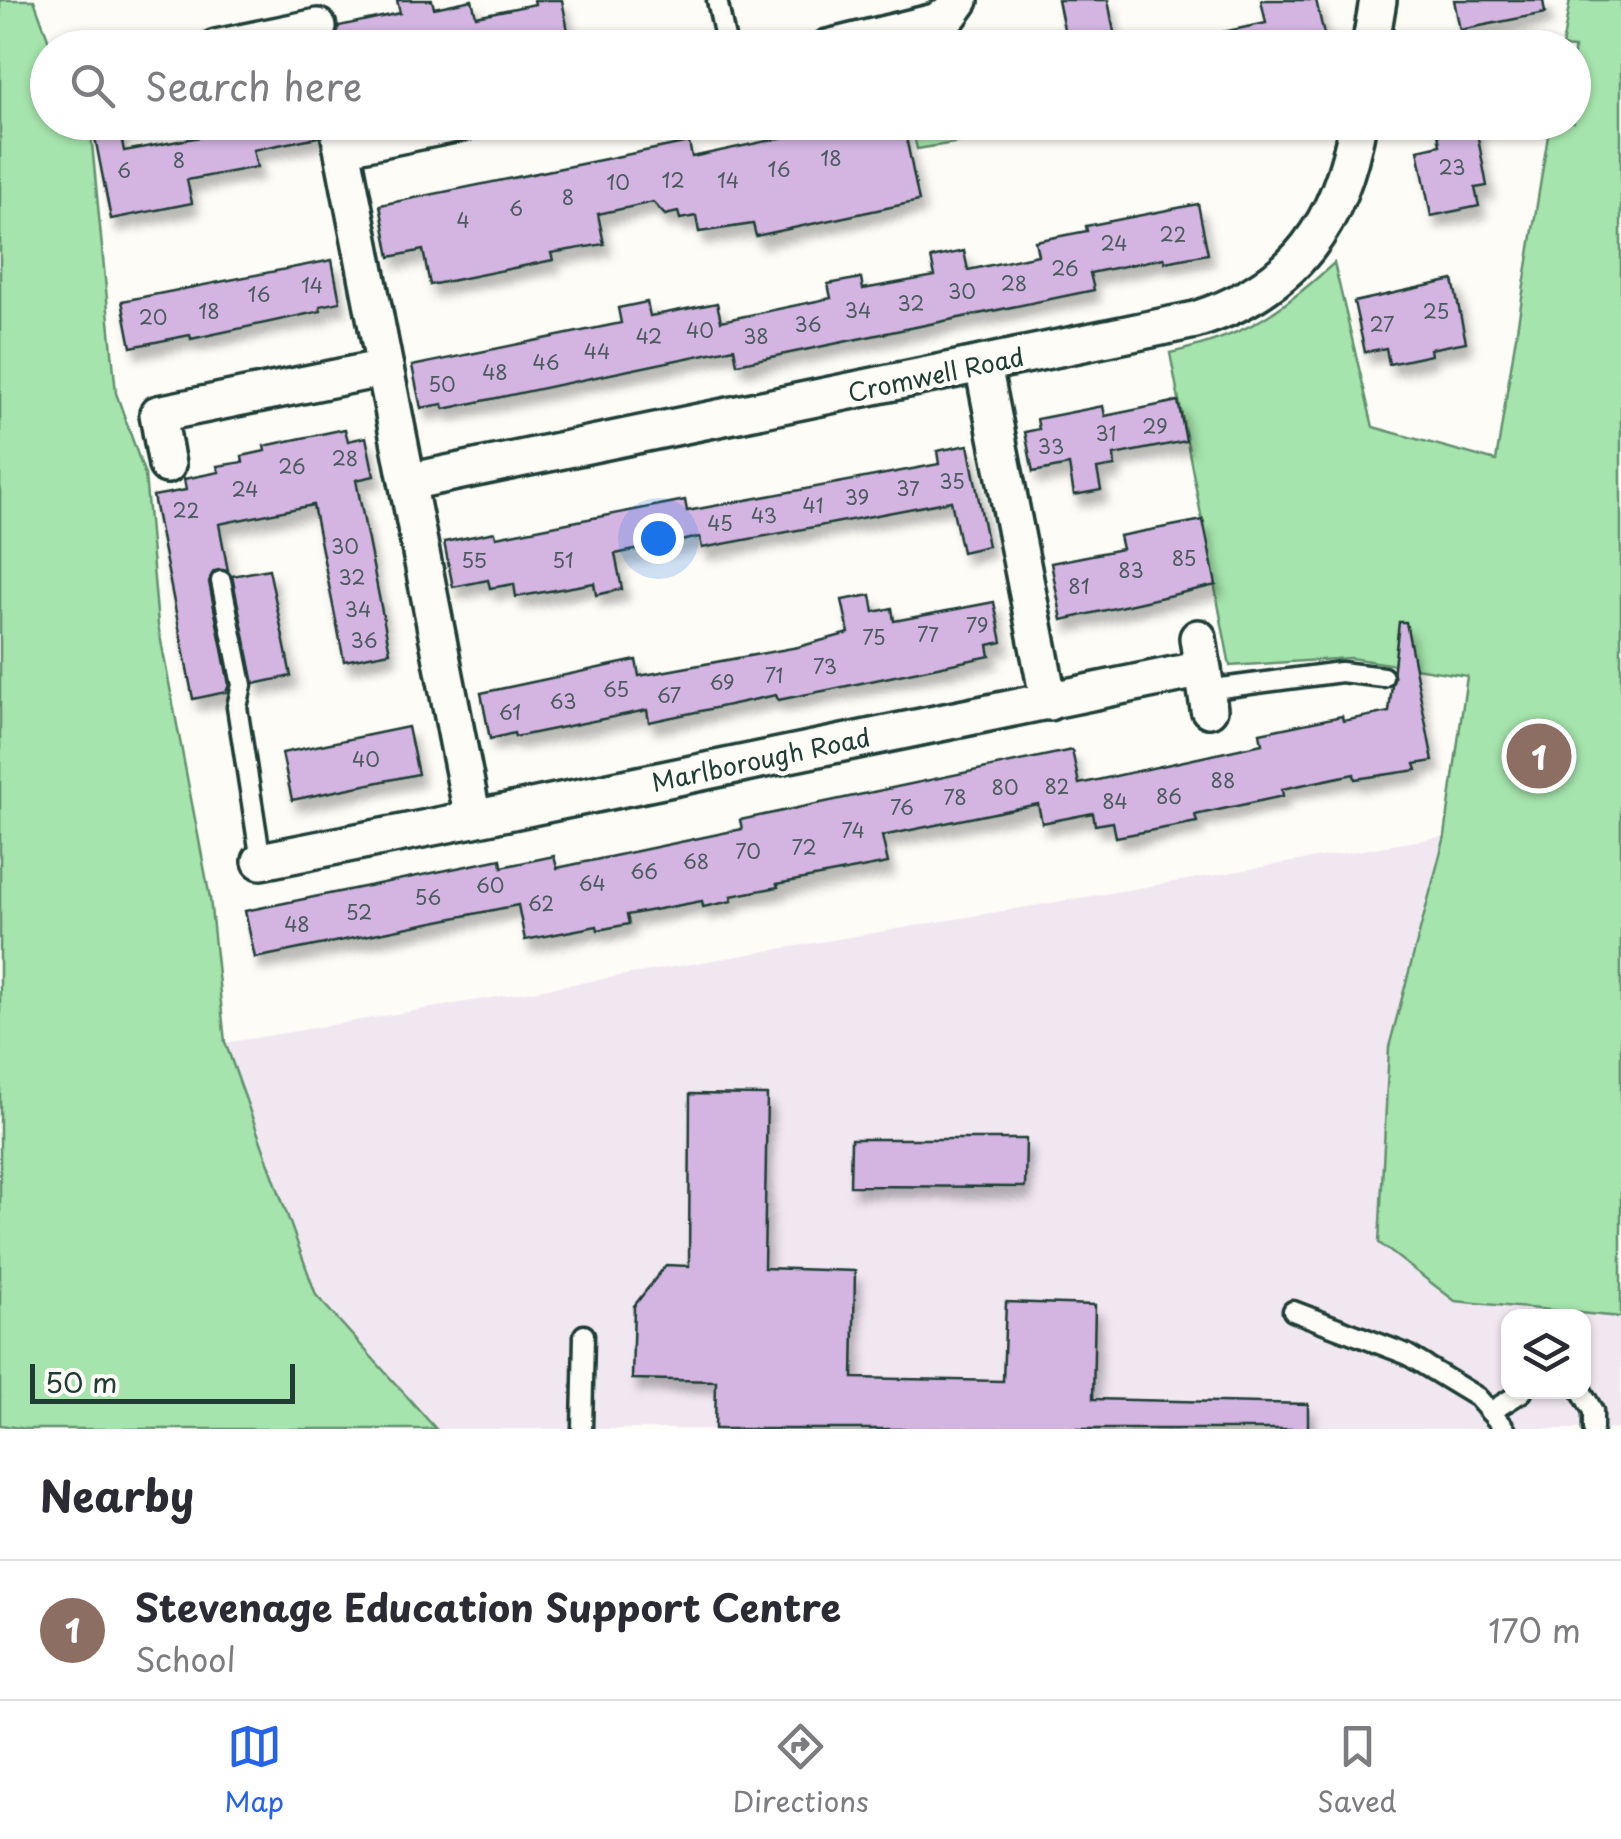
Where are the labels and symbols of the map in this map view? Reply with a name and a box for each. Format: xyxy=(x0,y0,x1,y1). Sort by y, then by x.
house number: 18 xyxy=(820,143,842,173)
house number: 8 xyxy=(173,145,185,175)
house number: 23 xyxy=(1438,152,1466,182)
house number: 16 xyxy=(768,154,791,184)
house number: 6 xyxy=(117,155,131,185)
house number: 12 xyxy=(661,165,685,195)
house number: 14 xyxy=(717,165,739,195)
house number: 10 xyxy=(606,167,630,197)
house number: 8 xyxy=(562,182,574,212)
house number: 6 xyxy=(509,193,523,223)
house number: 4 xyxy=(456,205,470,235)
house number: 22 xyxy=(1160,219,1186,249)
house number: 24 xyxy=(1101,228,1127,258)
house number: 26 xyxy=(1051,253,1079,283)
house number: 28 xyxy=(1001,268,1027,298)
house number: 14 xyxy=(301,270,323,300)
house number: 30 xyxy=(948,276,976,306)
house number: 16 xyxy=(248,279,271,309)
house number: 32 xyxy=(898,288,924,318)
house number: 34 xyxy=(845,295,871,325)
house number: 18 xyxy=(198,296,220,326)
house number: 25 xyxy=(1423,296,1449,326)
house number: 20 xyxy=(139,302,167,332)
house number: 36 xyxy=(794,309,822,339)
house number: 27 xyxy=(1370,309,1394,339)
house number: 40 xyxy=(686,315,714,345)
house number: 42 xyxy=(636,321,662,351)
house number: 38 xyxy=(743,321,769,351)
house number: 44 xyxy=(584,336,610,366)
street label: Cromwell Road xyxy=(844,337,1027,411)
house number: 46 xyxy=(532,347,560,377)
house number: 48 xyxy=(482,357,508,387)
house number: 50 xyxy=(428,369,456,399)
house number: 29 xyxy=(1142,411,1168,441)
house number: 31 xyxy=(1096,418,1116,448)
house number: 33 xyxy=(1038,431,1064,461)
house number: 28 xyxy=(332,443,358,473)
house number: 26 xyxy=(278,451,306,481)
house number: 35 xyxy=(939,466,965,496)
house number: 37 xyxy=(896,473,920,503)
house number: 24 xyxy=(232,474,258,504)
house number: 39 xyxy=(845,482,869,512)
house number: 41 xyxy=(803,490,824,520)
house number: 22 xyxy=(173,495,199,525)
house number: 43 xyxy=(751,500,777,530)
house number: 45 xyxy=(707,508,733,538)
your location xyxy=(633,513,684,564)
house number: 30 xyxy=(331,531,359,561)
house number: 85 xyxy=(1172,543,1196,573)
house number: 55 xyxy=(461,545,487,575)
house number: 51 xyxy=(552,545,574,575)
house number: 83 xyxy=(1118,555,1144,585)
house number: 32 xyxy=(339,562,365,592)
house number: 81 xyxy=(1068,571,1090,601)
house number: 34 xyxy=(345,594,371,624)
house number: 79 xyxy=(966,610,988,640)
house number: 77 xyxy=(917,619,939,649)
house number: 75 xyxy=(862,622,886,652)
house number: 36 xyxy=(350,625,378,655)
house number: 73 xyxy=(813,651,837,681)
house number: 71 xyxy=(765,660,783,690)
house number: 69 xyxy=(709,667,735,697)
house number: 65 xyxy=(603,674,629,704)
house number: 67 xyxy=(657,680,681,710)
house number: 63 xyxy=(550,686,576,716)
house number: 61 xyxy=(499,697,521,727)
street label: Marlborough Road xyxy=(648,717,874,801)
pin: 1 xyxy=(1506,718,1572,794)
house number: 40 xyxy=(352,744,380,774)
house number: 88 xyxy=(1211,765,1235,795)
house number: 82 xyxy=(1045,771,1069,801)
house number: 80 xyxy=(991,772,1019,802)
house number: 86 xyxy=(1156,781,1182,811)
house number: 78 xyxy=(943,782,967,812)
house number: 84 xyxy=(1102,786,1128,816)
house number: 76 xyxy=(890,792,914,822)
house number: 74 xyxy=(841,815,865,845)
house number: 72 xyxy=(791,832,817,862)
house number: 70 xyxy=(735,836,761,866)
house number: 68 xyxy=(683,846,709,876)
house number: 66 xyxy=(630,856,658,886)
house number: 64 xyxy=(578,868,606,898)
house number: 60 xyxy=(476,870,504,900)
house number: 56 xyxy=(415,882,441,912)
house number: 62 xyxy=(528,888,554,918)
house number: 52 xyxy=(346,897,372,927)
house number: 48 xyxy=(284,909,310,939)
scale bar xyxy=(30,1359,295,1404)

